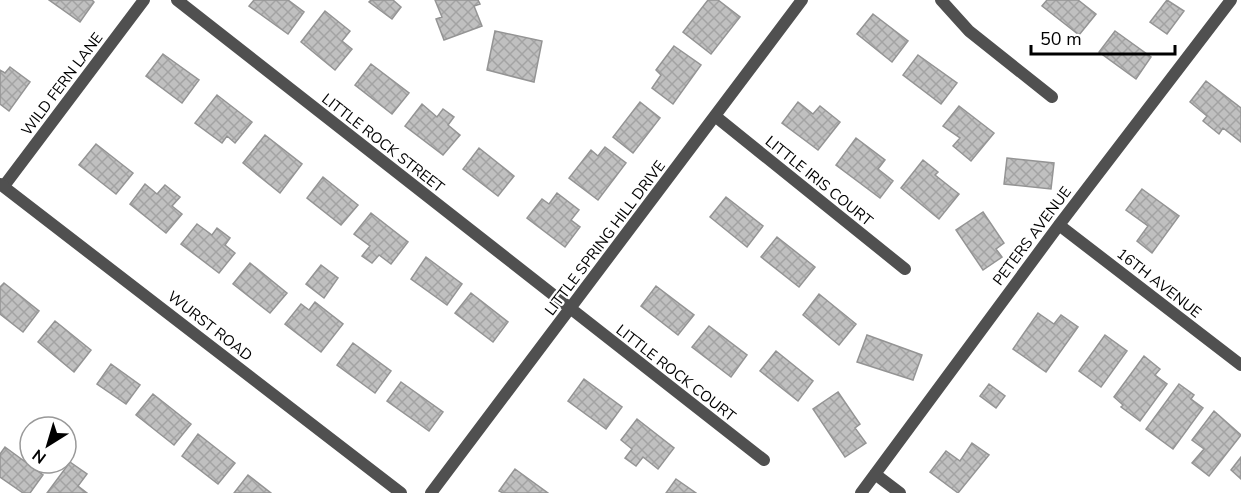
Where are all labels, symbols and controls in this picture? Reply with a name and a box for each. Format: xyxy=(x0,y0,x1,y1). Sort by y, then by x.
scale bar xyxy=(1031,18,1175,56)
text: 50 m xyxy=(1040,27,1082,51)
street label: WILD FERN LANE xyxy=(17,28,107,140)
street label: LITTLE ROCK STREET xyxy=(318,89,448,197)
street label: LITTLE IRIS COURT xyxy=(761,131,877,231)
street label: LITTLE SPRING HILL DRIVE xyxy=(540,157,670,319)
street label: PETERS AVENUE xyxy=(988,183,1076,289)
street label: 16TH AVENUE xyxy=(1113,244,1205,322)
street label: WURST ROAD xyxy=(163,287,257,365)
street label: LITTLE ROCK COURT xyxy=(612,320,740,426)
north arrow xyxy=(18,415,78,475)
text: N xyxy=(28,444,51,469)

